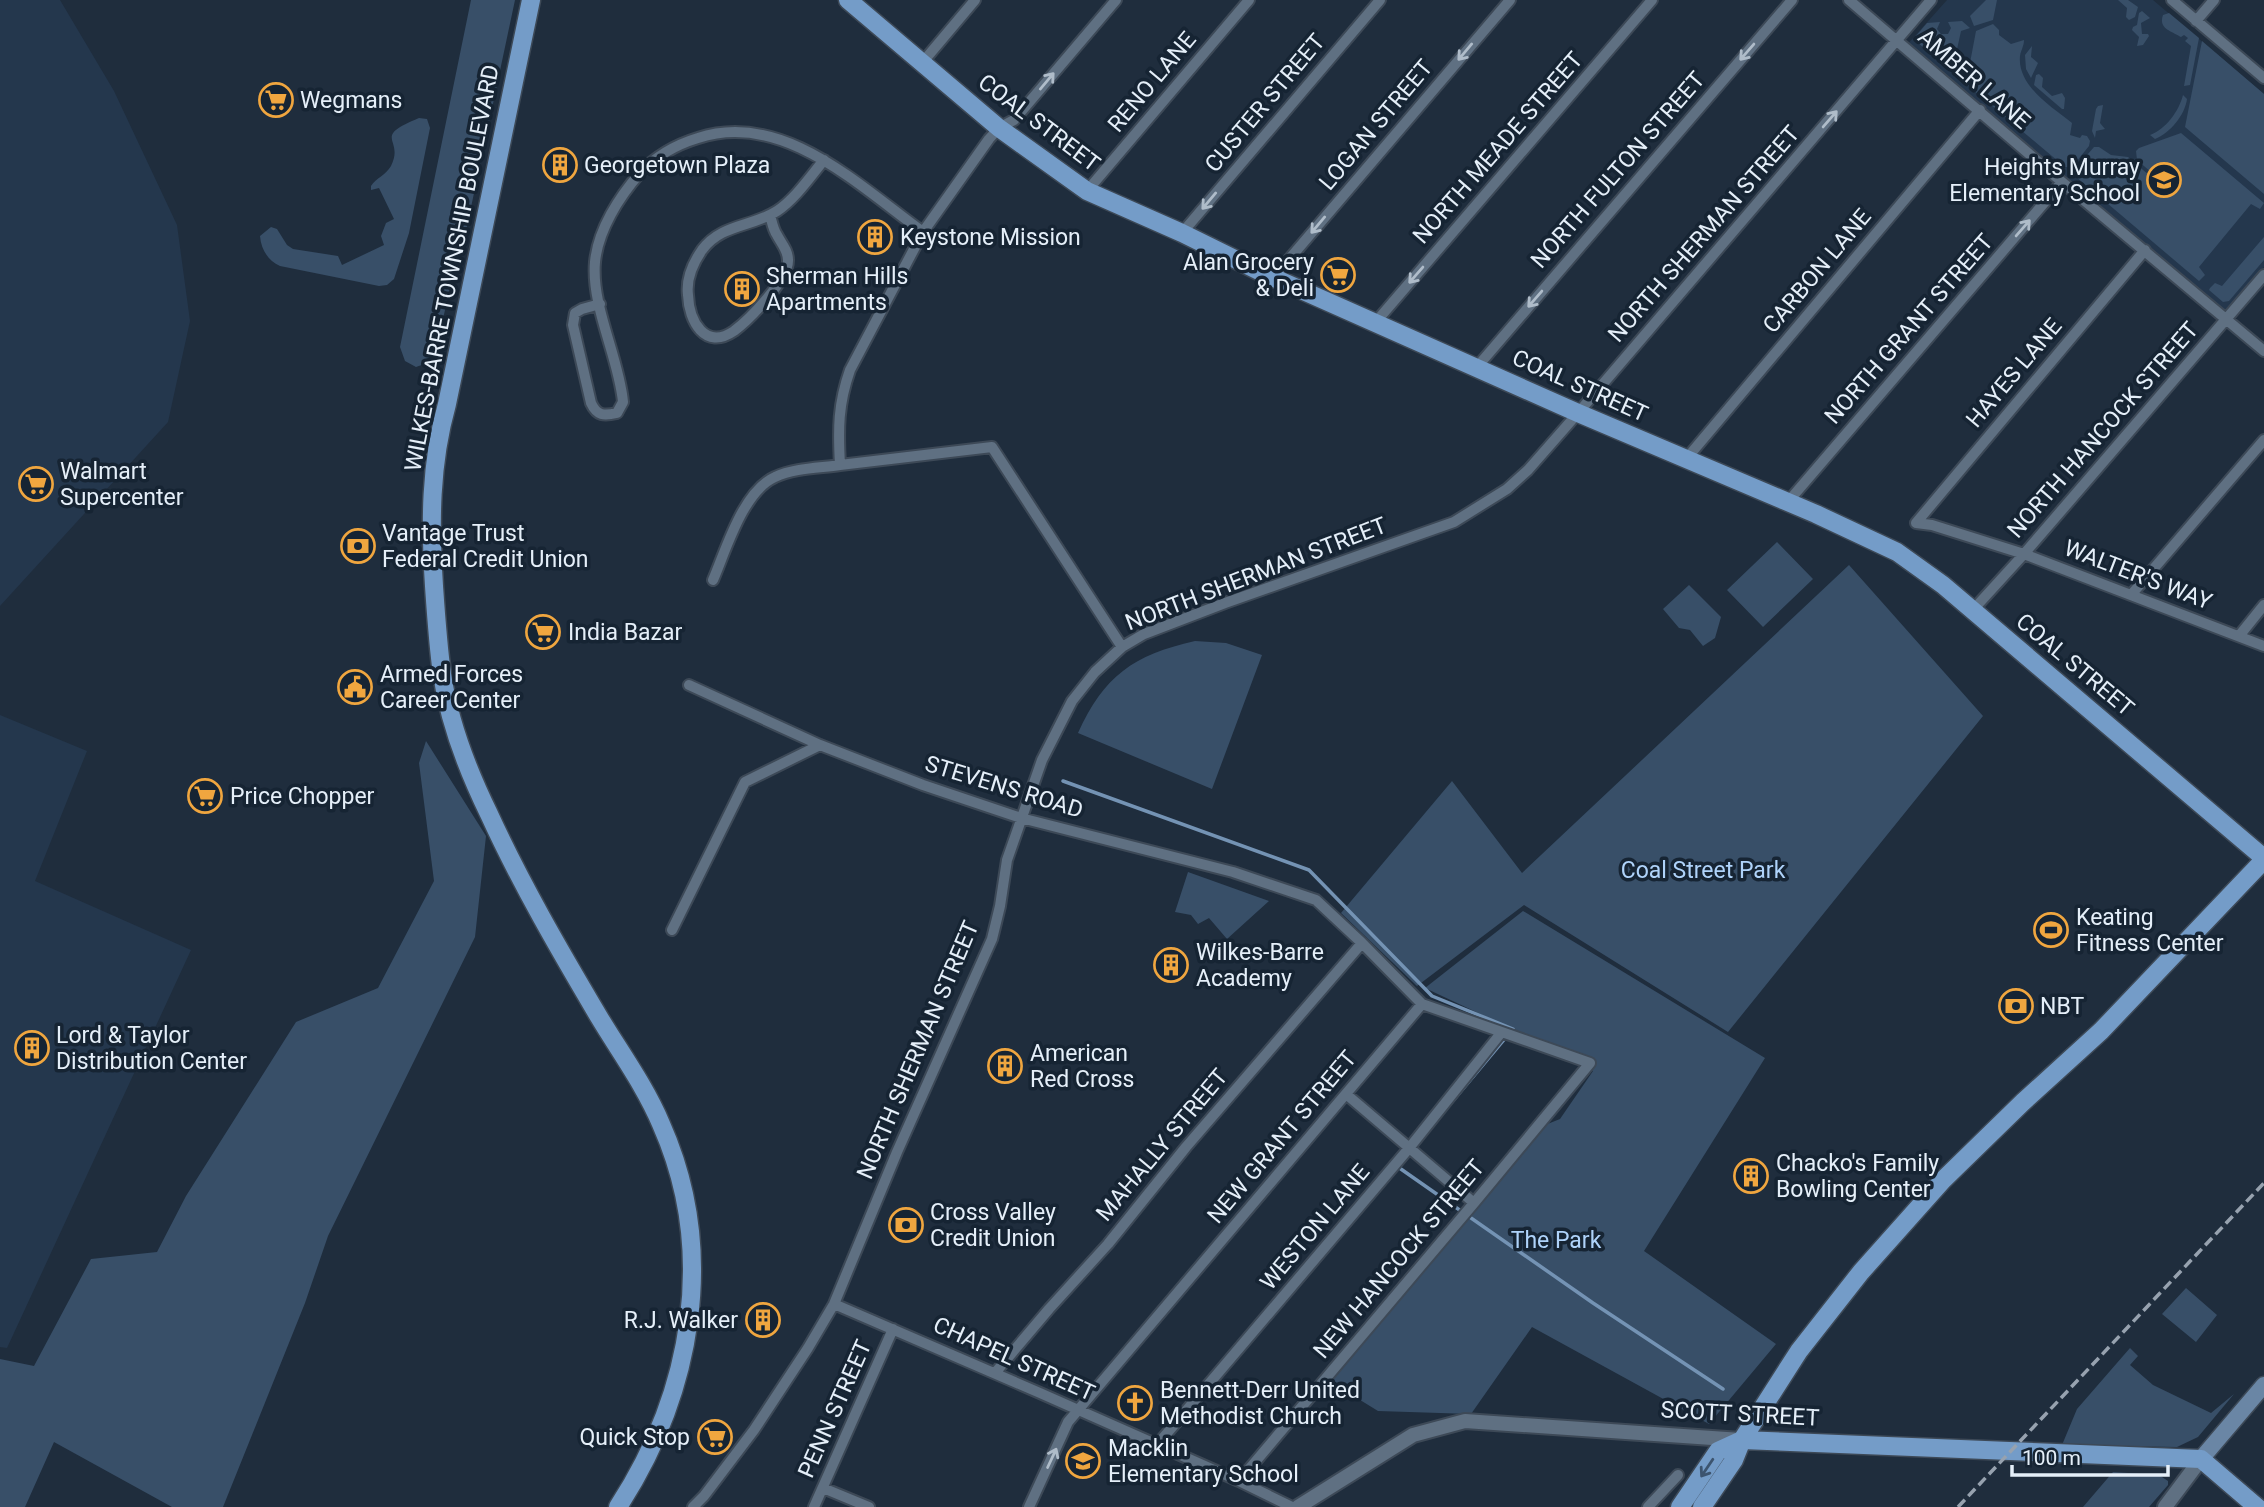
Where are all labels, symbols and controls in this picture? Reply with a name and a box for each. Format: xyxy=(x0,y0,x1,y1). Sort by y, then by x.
street label: AMBER LANE xyxy=(1913,23,2035,135)
street label: RENO LANE xyxy=(1102,26,1202,138)
street label: CUSTER STREET xyxy=(1199,28,1331,178)
one-way arrow xyxy=(1457,43,1473,61)
one-way arrow xyxy=(1739,43,1755,61)
street label: NORTH MEADE STREET xyxy=(1407,46,1589,249)
street label: LOGAN STREET xyxy=(1314,54,1439,196)
street label: WILKES-BARRE TOWNSHIP BOULEVARD xyxy=(399,62,505,474)
street label: NORTH FULTON STREET xyxy=(1525,66,1711,274)
street label: COAL STREET xyxy=(973,68,1105,178)
one-way arrow xyxy=(1039,72,1055,90)
supermarket icon: Wegmans xyxy=(257,81,295,119)
place label: Wegmans xyxy=(300,87,402,114)
one-way arrow xyxy=(1822,111,1838,129)
street label: NORTH SHERMAN STREET xyxy=(1603,120,1805,348)
building icon: Georgetown Plaza xyxy=(541,146,579,184)
place label: Georgetown Plaza xyxy=(584,152,770,179)
place label: Heights Murray Elementary School xyxy=(1949,154,2140,207)
school or university icon: Heights Murray Elementary School xyxy=(2145,161,2183,199)
one-way arrow xyxy=(1201,192,1217,210)
street label: CARBON LANE xyxy=(1757,204,1877,338)
one-way arrow xyxy=(1310,216,1326,234)
building icon: Keystone Mission xyxy=(856,218,894,256)
one-way arrow xyxy=(2015,219,2031,237)
place label: Keystone Mission xyxy=(900,224,1081,251)
street label: NORTH GRANT STREET xyxy=(1819,228,1999,430)
place label: Alan Grocery & Deli xyxy=(1183,249,1314,302)
supermarket icon: Alan Grocery & Deli xyxy=(1319,256,1357,294)
place label: Sherman Hills Apartments xyxy=(766,263,908,316)
one-way arrow xyxy=(1408,266,1424,284)
building icon: Sherman Hills Apartments xyxy=(723,270,761,308)
one-way arrow xyxy=(1527,290,1543,308)
street label: HAYES LANE xyxy=(1961,313,2067,433)
street label: NORTH HANCOCK STREET xyxy=(2002,316,2204,543)
street label: COAL STREET xyxy=(1508,344,1652,428)
place label: Walmart Supercenter xyxy=(60,458,184,511)
supermarket icon: Walmart Supercenter xyxy=(17,465,55,503)
street label: NORTH SHERMAN STREET xyxy=(1122,512,1391,636)
place label: Vantage Trust Federal Credit Union xyxy=(382,520,589,573)
bank icon: Vantage Trust Federal Credit Union xyxy=(339,527,377,565)
street label: WALTER'S WAY xyxy=(2060,534,2216,616)
street label: COAL STREET xyxy=(2011,608,2140,722)
supermarket icon: India Bazar xyxy=(524,613,562,651)
place label: India Bazar xyxy=(568,619,682,646)
place label: Armed Forces Career Center xyxy=(380,661,523,714)
public building icon: Armed Forces Career Center xyxy=(336,668,374,706)
street label: STEVENS ROAD xyxy=(922,750,1086,824)
supermarket icon: Price Chopper xyxy=(186,777,224,815)
place label: Price Chopper xyxy=(230,783,375,810)
park label: Coal Street Park xyxy=(1621,857,1786,884)
place label: Keating Fitness Center xyxy=(2076,904,2224,957)
sports icon: Keating Fitness Center xyxy=(2032,911,2070,949)
street label: NORTH SHERMAN STREET xyxy=(851,917,985,1183)
place label: Wilkes-Barre Academy xyxy=(1196,939,1324,992)
building icon: Wilkes-Barre Academy xyxy=(1152,946,1190,984)
bank icon: NBT xyxy=(1997,987,2035,1025)
place label: NBT xyxy=(2040,993,2084,1020)
place label: Lord & Taylor Distribution Center xyxy=(56,1022,247,1075)
building icon: Lord & Taylor Distribution Center xyxy=(13,1029,51,1067)
place label: American Red Cross xyxy=(1030,1040,1134,1093)
street label: NEW GRANT STREET xyxy=(1202,1045,1362,1229)
building icon: American Red Cross xyxy=(986,1047,1024,1085)
street label: MAHALLY STREET xyxy=(1091,1063,1234,1227)
place label: Chacko's Family Bowling Center xyxy=(1776,1150,1939,1203)
street label: NEW HANCOCK STREET xyxy=(1308,1154,1490,1364)
building icon: Chacko's Family Bowling Center xyxy=(1732,1157,1770,1195)
street label: WESTON LANE xyxy=(1255,1159,1375,1295)
place label: Cross Valley Credit Union xyxy=(930,1199,1056,1252)
bank icon: Cross Valley Credit Union xyxy=(887,1206,925,1244)
park label: The Park xyxy=(1511,1227,1602,1254)
building icon: R.J. Walker xyxy=(744,1301,782,1339)
place label: R.J. Walker xyxy=(624,1307,738,1334)
street label: CHAPEL STREET xyxy=(929,1311,1099,1407)
street label: PENN STREET xyxy=(793,1336,877,1482)
place label: Bennett-Derr United Methodist Church xyxy=(1160,1377,1360,1430)
church icon: Bennett-Derr United Methodist Church xyxy=(1116,1384,1154,1422)
street label: SCOTT STREET xyxy=(1660,1396,1820,1432)
supermarket icon: Quick Stop xyxy=(696,1418,734,1456)
place label: Quick Stop xyxy=(580,1424,690,1451)
scale bar xyxy=(2012,1434,2168,1478)
place label: Macklin Elementary School xyxy=(1108,1435,1299,1488)
school or university icon: Macklin Elementary School xyxy=(1064,1442,1102,1480)
text: 100 m xyxy=(2022,1446,2081,1470)
one-way arrow xyxy=(1046,1448,1059,1469)
one-way arrow xyxy=(1700,1458,1714,1477)

